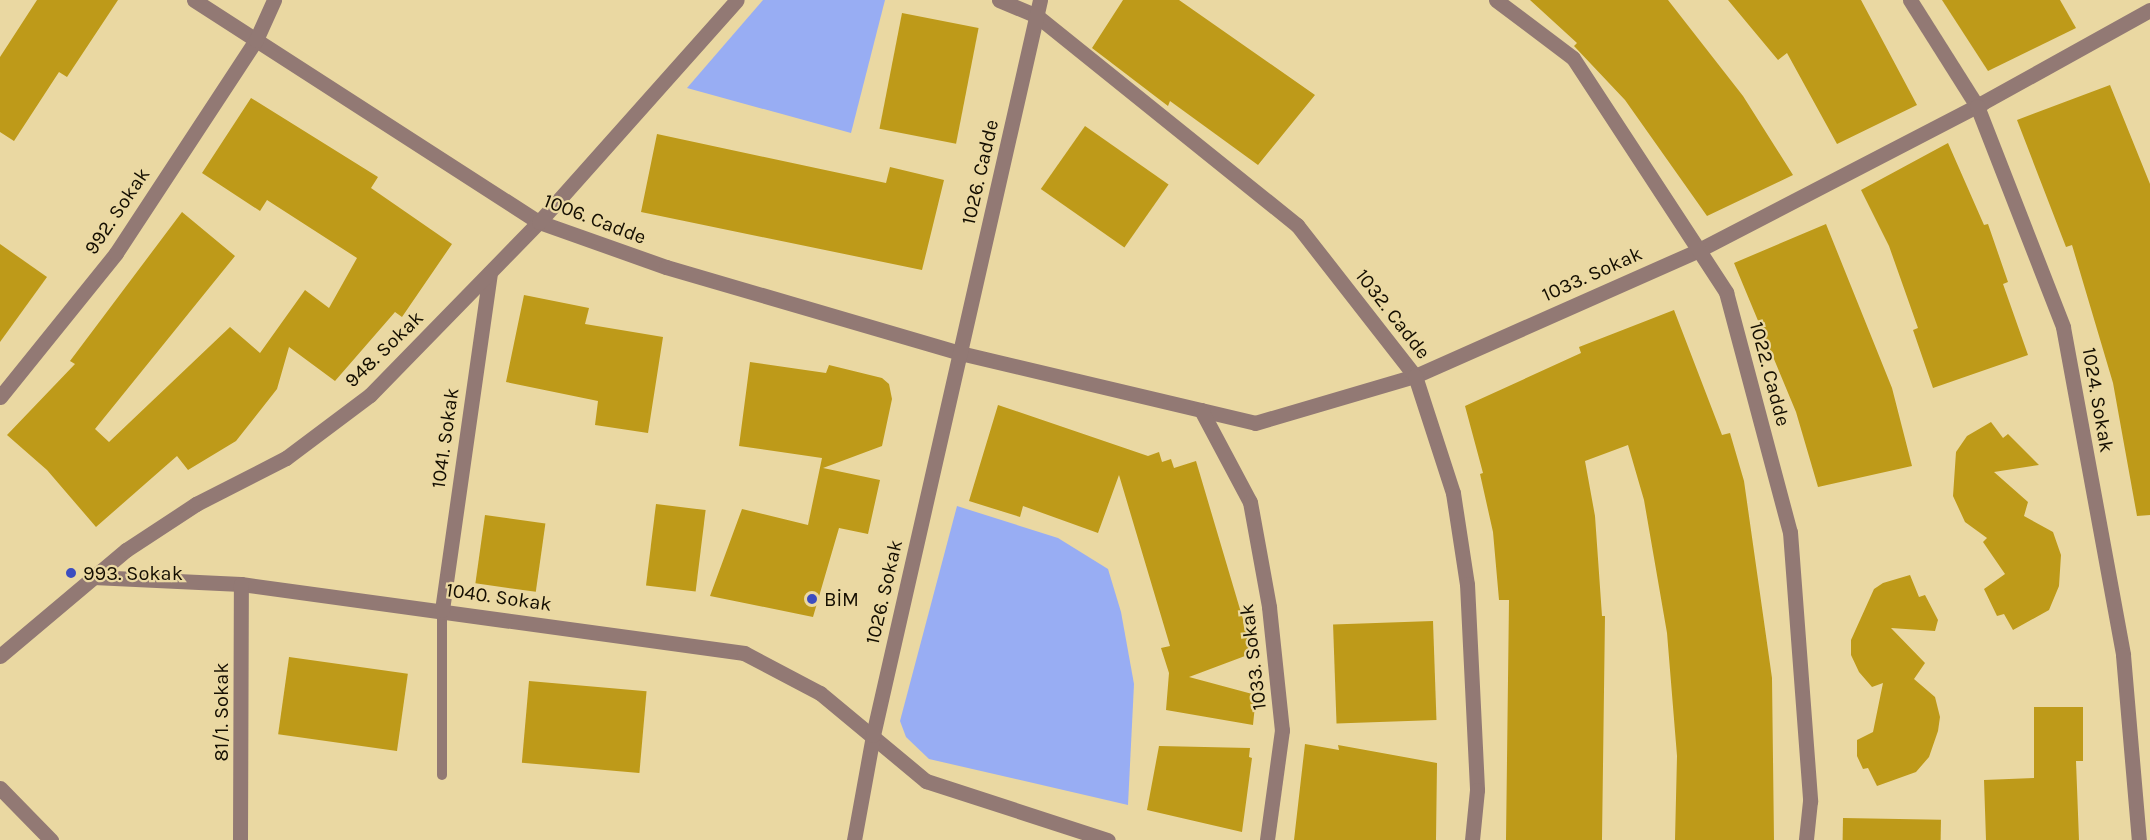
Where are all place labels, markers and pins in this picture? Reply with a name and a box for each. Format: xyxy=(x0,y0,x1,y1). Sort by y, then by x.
place label: 993. Sokak xyxy=(83,561,183,585)
marker: 993. Sokak xyxy=(64,566,78,580)
place label: BİM xyxy=(824,587,859,611)
marker: BİM xyxy=(805,592,819,606)

